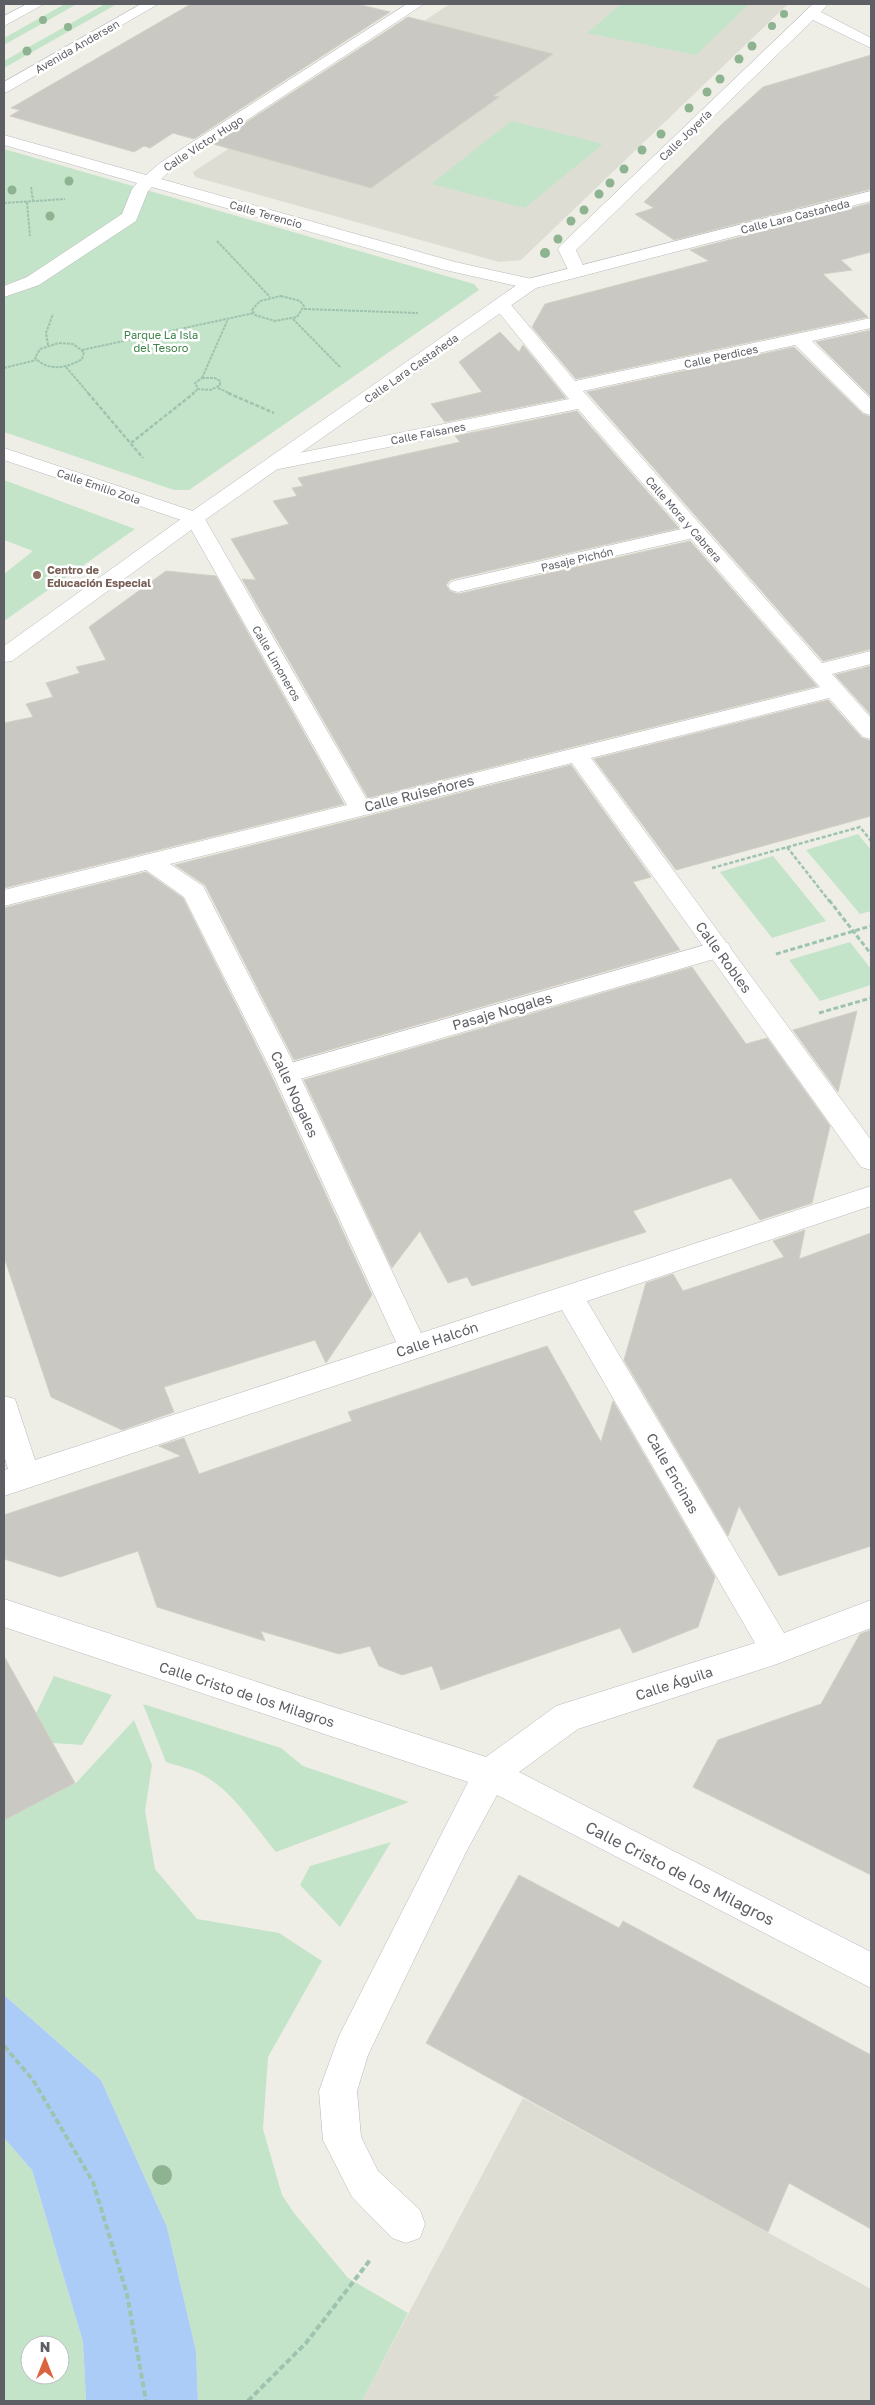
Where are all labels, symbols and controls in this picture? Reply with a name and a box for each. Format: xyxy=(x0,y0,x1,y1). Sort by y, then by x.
street label: Avenida Andersen xyxy=(33,17,121,75)
street label: Calle Joyería xyxy=(656,107,714,163)
street label: Calle Víctor Hugo xyxy=(161,112,246,174)
street label: Calle Lara Castañeda xyxy=(739,196,851,236)
street label: Calle Terencio xyxy=(228,197,304,231)
park label: Parque La Isla del Tesoro xyxy=(124,328,198,354)
street label: Calle Lara Castañeda xyxy=(361,331,461,405)
street label: Calle Perdices xyxy=(683,342,759,370)
street label: Calle Faisanes xyxy=(389,419,467,447)
street label: Calle Emilio Zola xyxy=(55,466,143,506)
street label: Calle Mora y Cabrera xyxy=(643,473,725,565)
street label: Pasaje Pichón xyxy=(540,544,614,574)
place label: Centro de Educación Especial xyxy=(47,563,151,589)
marker: Centro de Educación Especial xyxy=(31,569,43,581)
street label: Calle Limoneros xyxy=(250,623,304,703)
street label: Calle Ruiseñores xyxy=(362,771,476,815)
street label: Calle Robles xyxy=(692,918,756,996)
street label: Pasaje Nogales xyxy=(450,989,554,1033)
street label: Calle Nogales xyxy=(268,1048,322,1140)
street label: Calle Halcón xyxy=(394,1318,480,1360)
street label: Calle Encinas xyxy=(643,1430,703,1516)
street label: Calle Cristo de los Milagros xyxy=(157,1658,337,1730)
street label: Calle Águila xyxy=(633,1663,715,1703)
street label: Calle Cristo de los Milagros xyxy=(582,1817,778,1929)
north arrow xyxy=(20,2335,70,2385)
text: N xyxy=(40,2338,50,2355)

